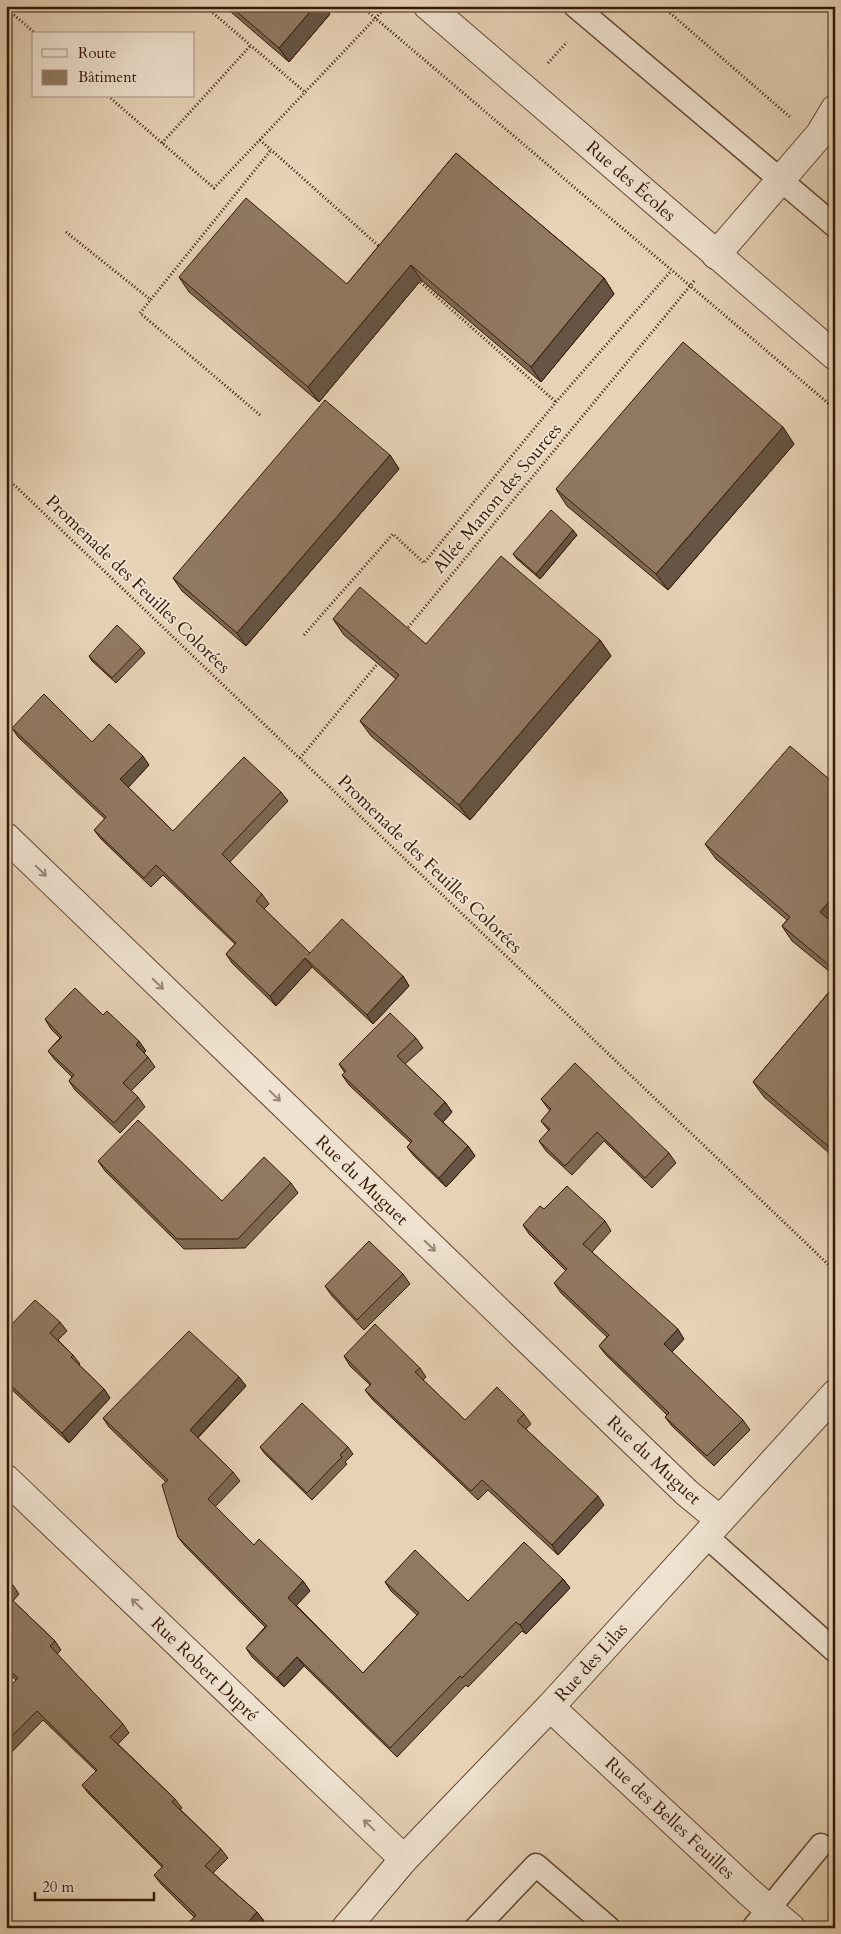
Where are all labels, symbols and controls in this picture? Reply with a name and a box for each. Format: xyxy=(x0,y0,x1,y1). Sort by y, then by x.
legend xyxy=(32,32,195,98)
text: Route xyxy=(78,43,116,63)
text: Bâtiment xyxy=(78,67,137,87)
street label: Rue des Écoles xyxy=(580,135,681,227)
street label: Allée Manon des Sources xyxy=(427,418,568,579)
street label: Promenade des Feuilles Colorées xyxy=(40,489,235,679)
street label: Promenade des Feuilles Colorées xyxy=(332,769,527,959)
one-way arrow xyxy=(35,865,48,877)
one-way arrow xyxy=(152,977,164,989)
one-way arrow xyxy=(269,1090,282,1102)
street label: Rue du Muguet xyxy=(310,1130,414,1231)
one-way arrow xyxy=(424,1239,436,1252)
street label: Rue du Muguet xyxy=(601,1410,706,1511)
one-way arrow xyxy=(131,1598,144,1610)
street label: Rue Robert Dupré xyxy=(145,1611,264,1727)
street label: Rue des Lilas xyxy=(549,1617,634,1707)
street label: Rue des Belles Feuilles xyxy=(599,1751,740,1885)
one-way arrow xyxy=(363,1819,375,1831)
scale bar xyxy=(35,1869,154,1901)
text: 20 m xyxy=(42,1877,74,1897)

